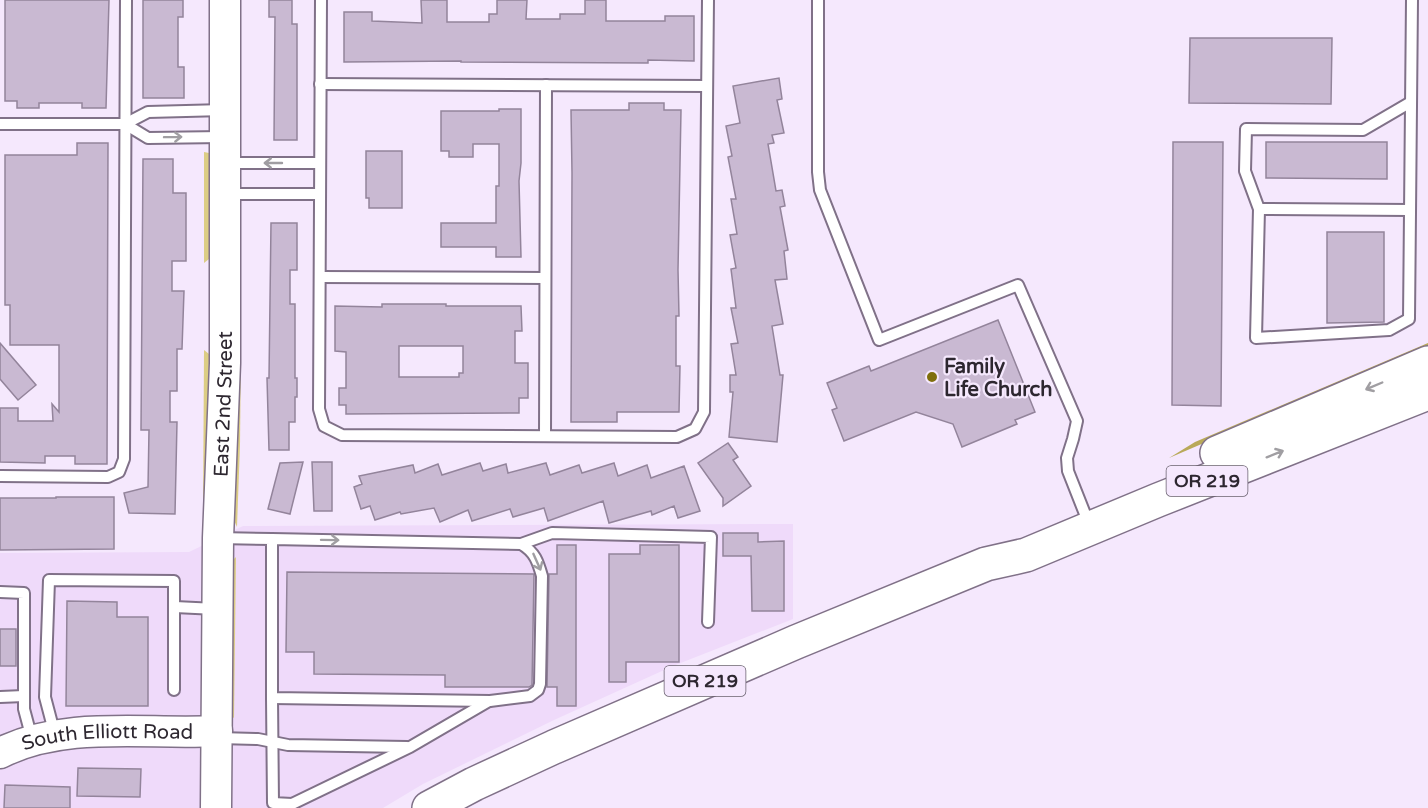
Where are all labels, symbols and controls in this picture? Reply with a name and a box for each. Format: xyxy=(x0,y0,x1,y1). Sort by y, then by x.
one-way arrow xyxy=(163,132,183,143)
one-way arrow xyxy=(263,157,283,169)
street label: East 2nd Street xyxy=(209,331,238,478)
place label: Family Life Church xyxy=(944,355,1052,402)
marker: Family Life Church xyxy=(925,370,939,384)
one-way arrow xyxy=(1366,381,1384,392)
one-way arrow xyxy=(1265,447,1284,458)
road number: OR 219 xyxy=(1166,466,1248,496)
one-way arrow xyxy=(320,534,340,546)
one-way arrow xyxy=(531,553,543,571)
road number: OR 219 xyxy=(664,666,746,696)
street label: South Elliott Road xyxy=(19,720,193,756)

